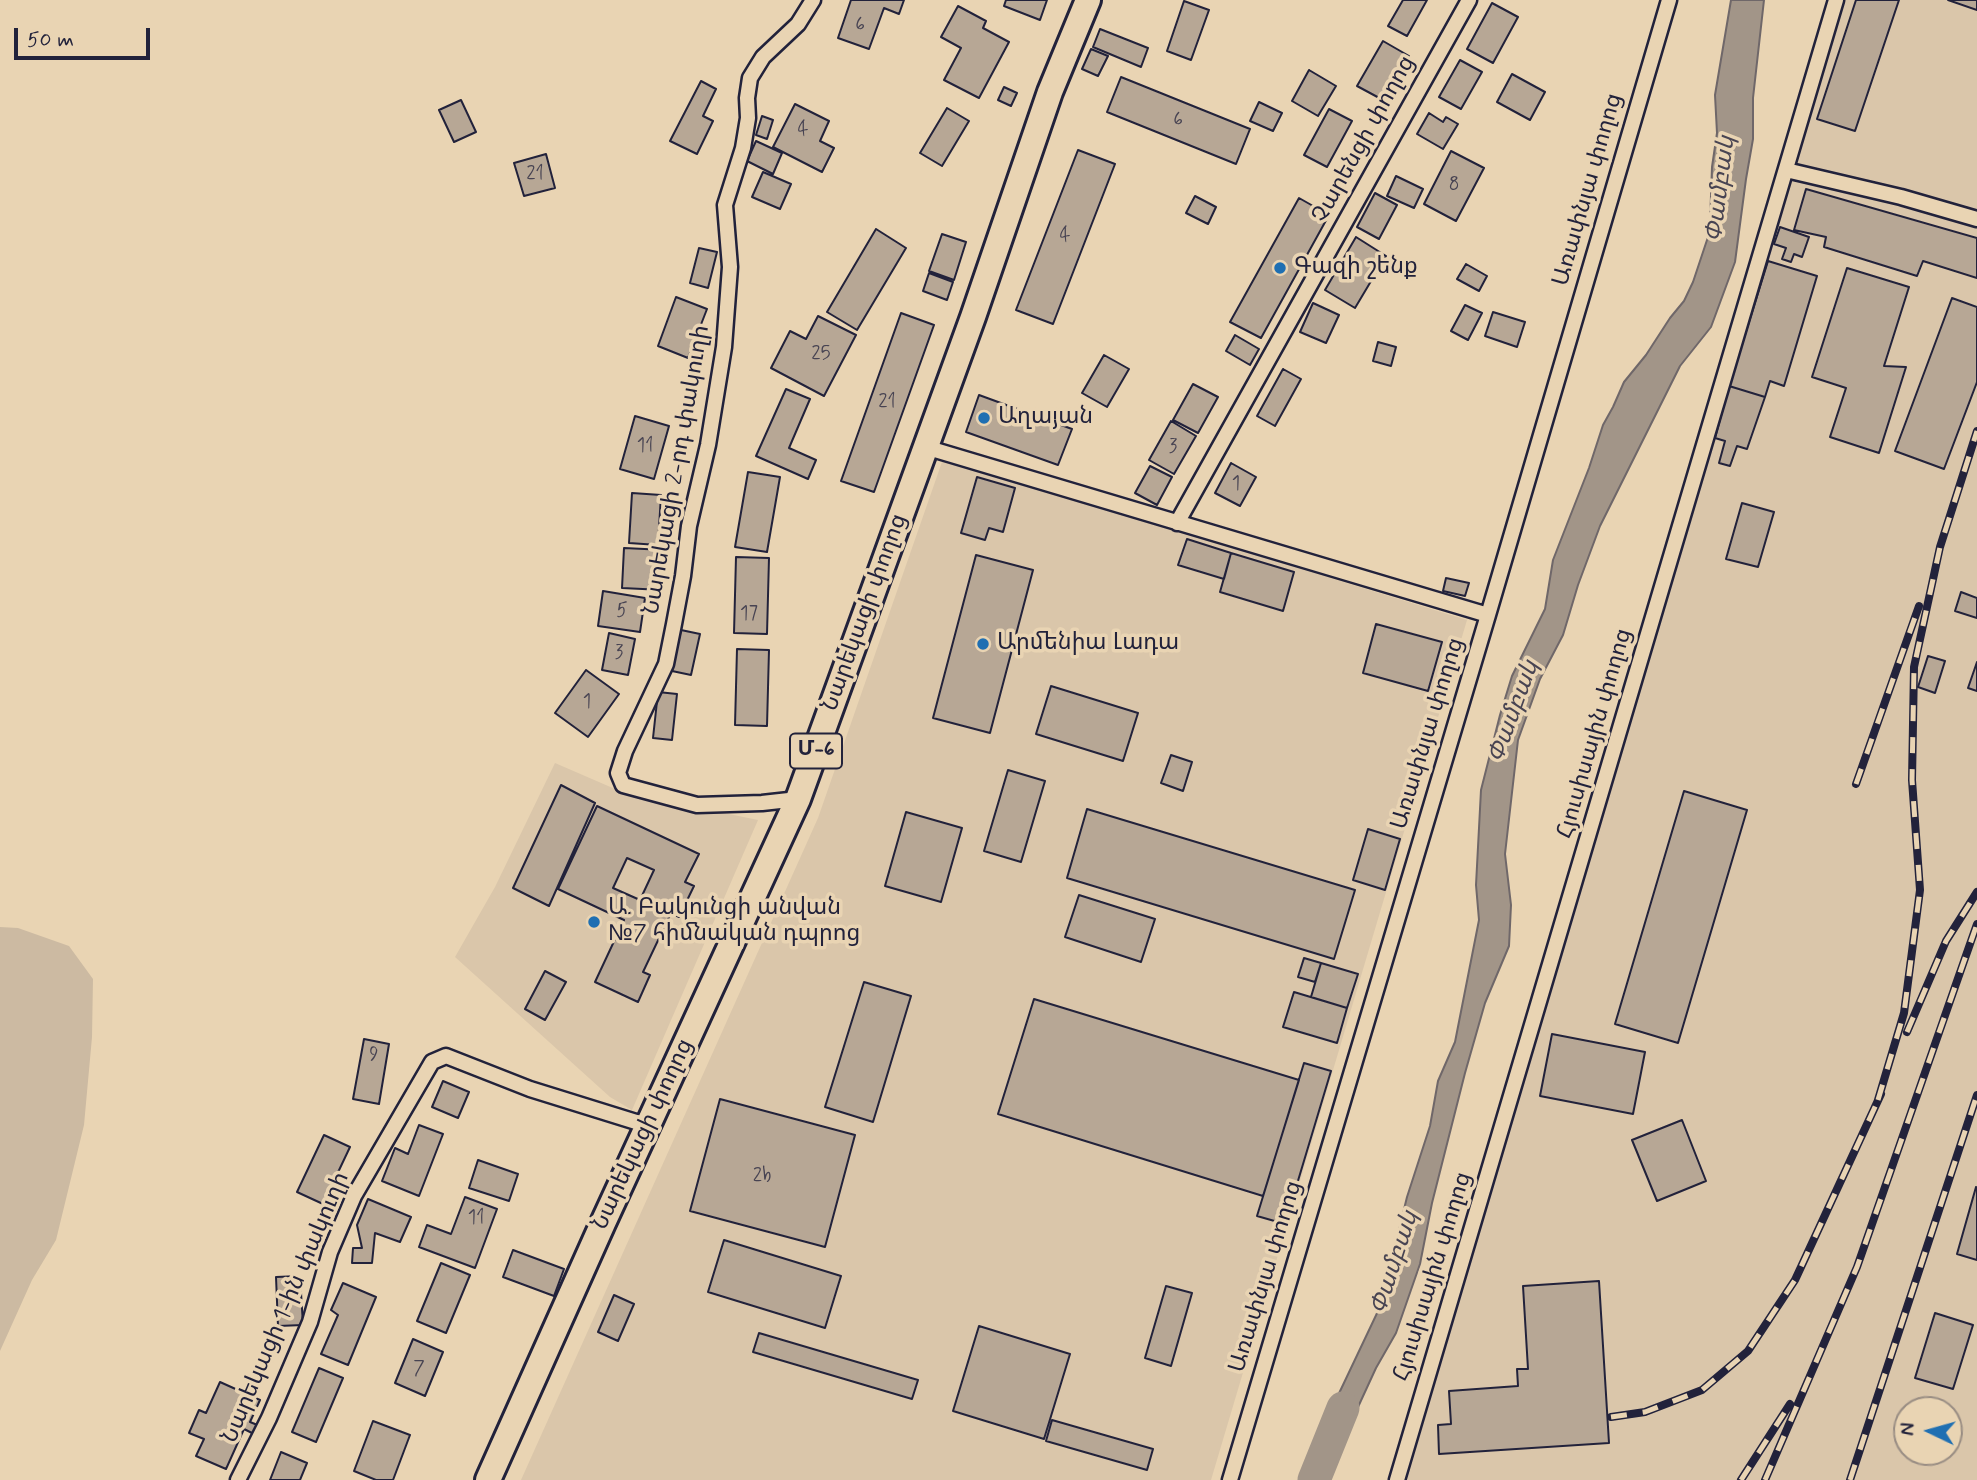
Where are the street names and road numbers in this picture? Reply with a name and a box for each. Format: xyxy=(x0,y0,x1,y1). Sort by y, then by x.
street label: Չարենցի փողոց xyxy=(1308,52,1422,228)
street label: Առափնյա փողոց xyxy=(1548,91,1630,289)
street label: Նարեկացի 2-րդ փակուղի xyxy=(639,323,717,617)
street label: Նարեկացի փողոց xyxy=(818,511,914,715)
street label: Հյուսիսային փողոց xyxy=(1553,626,1639,842)
street label: Առափնյա փողոց xyxy=(1387,635,1471,833)
road number: Մ-6 xyxy=(790,734,842,768)
street label: Նարեկացի փողոց xyxy=(588,1035,700,1235)
street label: Նարեկացի 1-ին փակուղի xyxy=(217,1169,357,1447)
street label: Հյուսիսային փողոց xyxy=(1389,1169,1479,1385)
street label: Առափնյա փողոց xyxy=(1225,1178,1309,1376)

